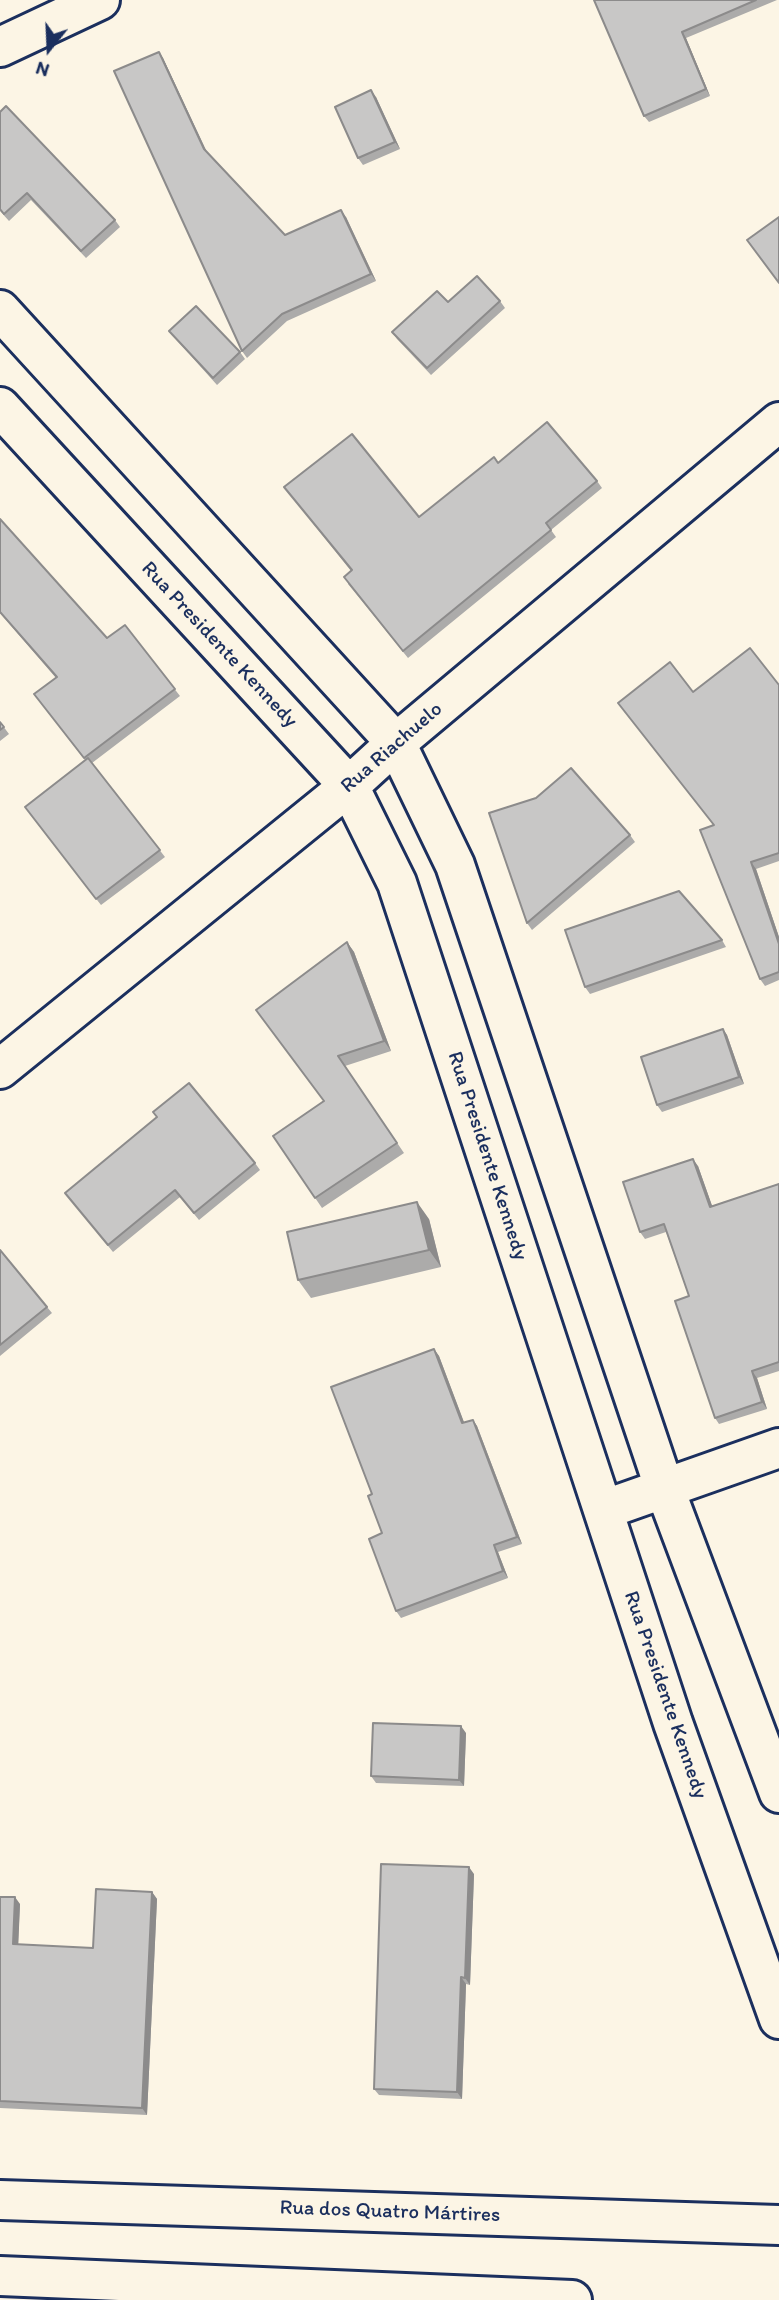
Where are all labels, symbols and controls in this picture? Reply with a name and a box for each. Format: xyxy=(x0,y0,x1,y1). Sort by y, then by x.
north arrow xyxy=(14,14,84,84)
text: N xyxy=(33,57,52,82)
street label: Rua Presidente Kennedy xyxy=(135,557,303,733)
street label: Rua Riachuelo xyxy=(336,697,448,799)
street label: Rua Presidente Kennedy xyxy=(441,1048,533,1264)
street label: Rua Presidente Kennedy xyxy=(618,1588,712,1802)
street label: Rua dos Quatro Mártires xyxy=(279,2196,501,2228)

